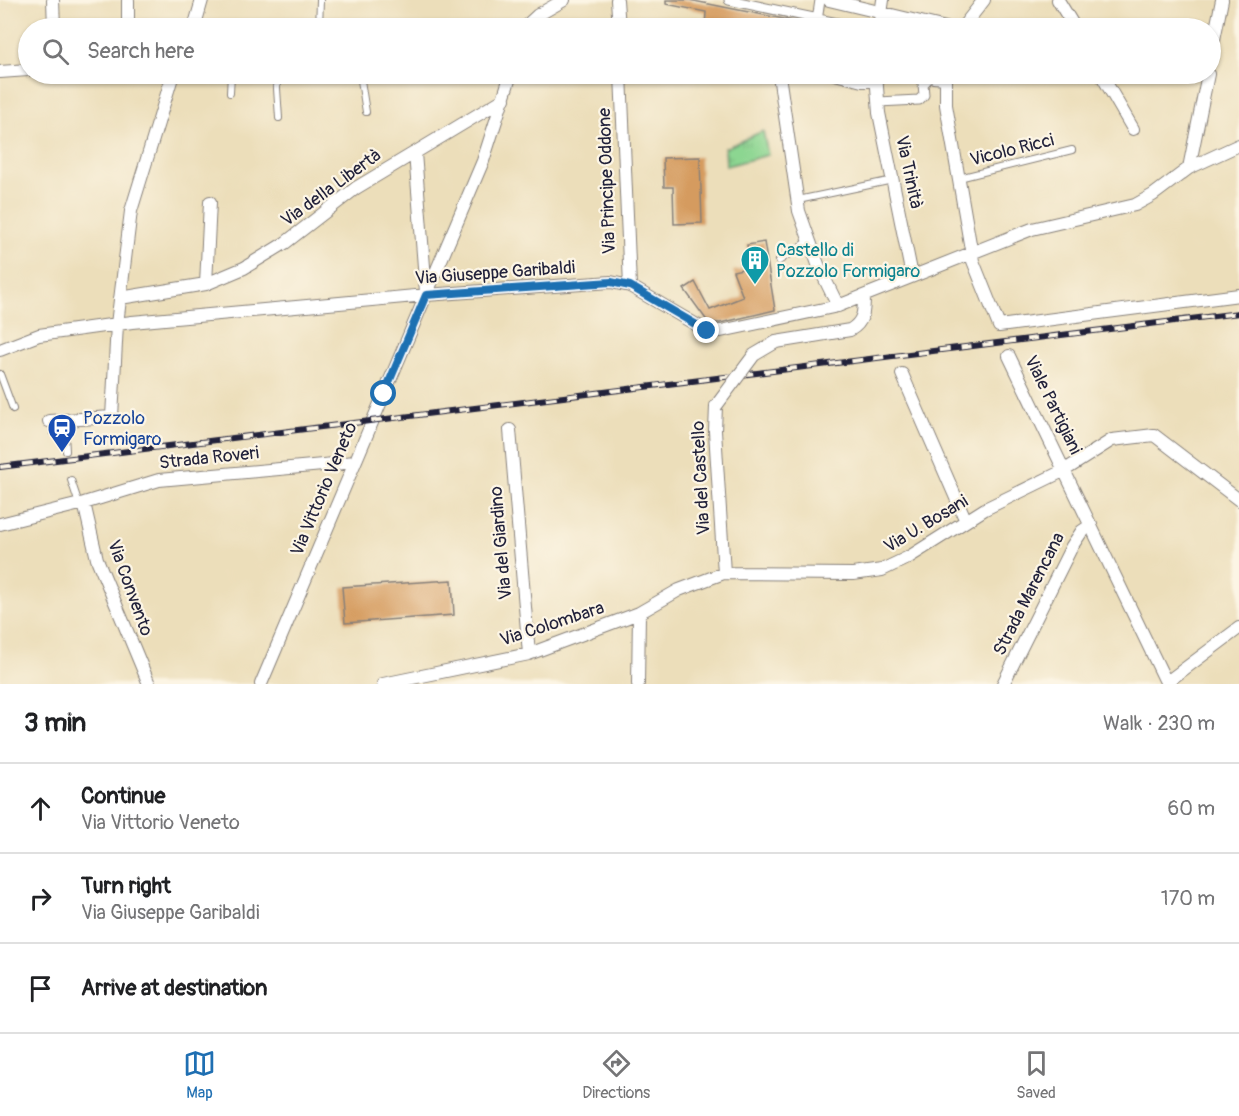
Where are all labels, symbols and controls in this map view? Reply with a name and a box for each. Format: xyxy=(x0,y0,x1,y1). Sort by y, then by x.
search box xyxy=(18,18,1221,84)
icon: search xyxy=(39,35,72,68)
text: Search here xyxy=(87,37,194,65)
street label: Via Principe Oddone xyxy=(593,107,621,255)
street label: Vicolo Ricci xyxy=(968,128,1056,172)
street label: Via Trinità xyxy=(890,133,928,211)
street label: Via della Libertà xyxy=(277,144,385,232)
place label: Castello di Pozzolo Formigaro xyxy=(776,239,921,283)
building icon: Castello di Pozzolo Formigaro xyxy=(739,244,771,286)
street label: Via Giuseppe Garibaldi xyxy=(414,256,576,290)
route end xyxy=(693,317,719,343)
street label: Viale Partigiani xyxy=(1019,352,1087,458)
route start xyxy=(370,380,396,406)
place label: Pozzolo Formigaro xyxy=(83,407,162,451)
station icon: Pozzolo Formigaro xyxy=(46,412,78,454)
street label: Via Vittorio Veneto xyxy=(285,418,363,559)
street label: Via del Castello xyxy=(687,420,715,536)
street label: Strada Roveri xyxy=(158,441,260,475)
street label: Via del Giardino xyxy=(485,485,517,601)
street label: Via U. Bosani xyxy=(880,490,972,558)
street label: Strada Marencana xyxy=(988,529,1070,659)
street label: Via Convento xyxy=(102,537,158,640)
street label: Via Colombara xyxy=(497,596,607,652)
text: 3 min xyxy=(24,707,86,739)
text: Walk · 230 m xyxy=(1103,711,1215,736)
text: Continue xyxy=(81,782,165,810)
icon: ahead xyxy=(24,792,57,825)
text: 60 m xyxy=(1168,796,1215,821)
text: Via Vittorio Veneto xyxy=(81,810,240,835)
text: Turn right xyxy=(81,872,171,900)
icon: right xyxy=(24,882,57,915)
text: 170 m xyxy=(1161,886,1215,911)
text: Via Giuseppe Garibaldi xyxy=(81,900,259,925)
icon: arrive xyxy=(24,972,57,1005)
text: Arrive at destination xyxy=(81,974,267,1002)
tab: Map xyxy=(183,1047,216,1103)
tab: Directions xyxy=(582,1047,650,1103)
tab: Saved xyxy=(1016,1047,1056,1103)

